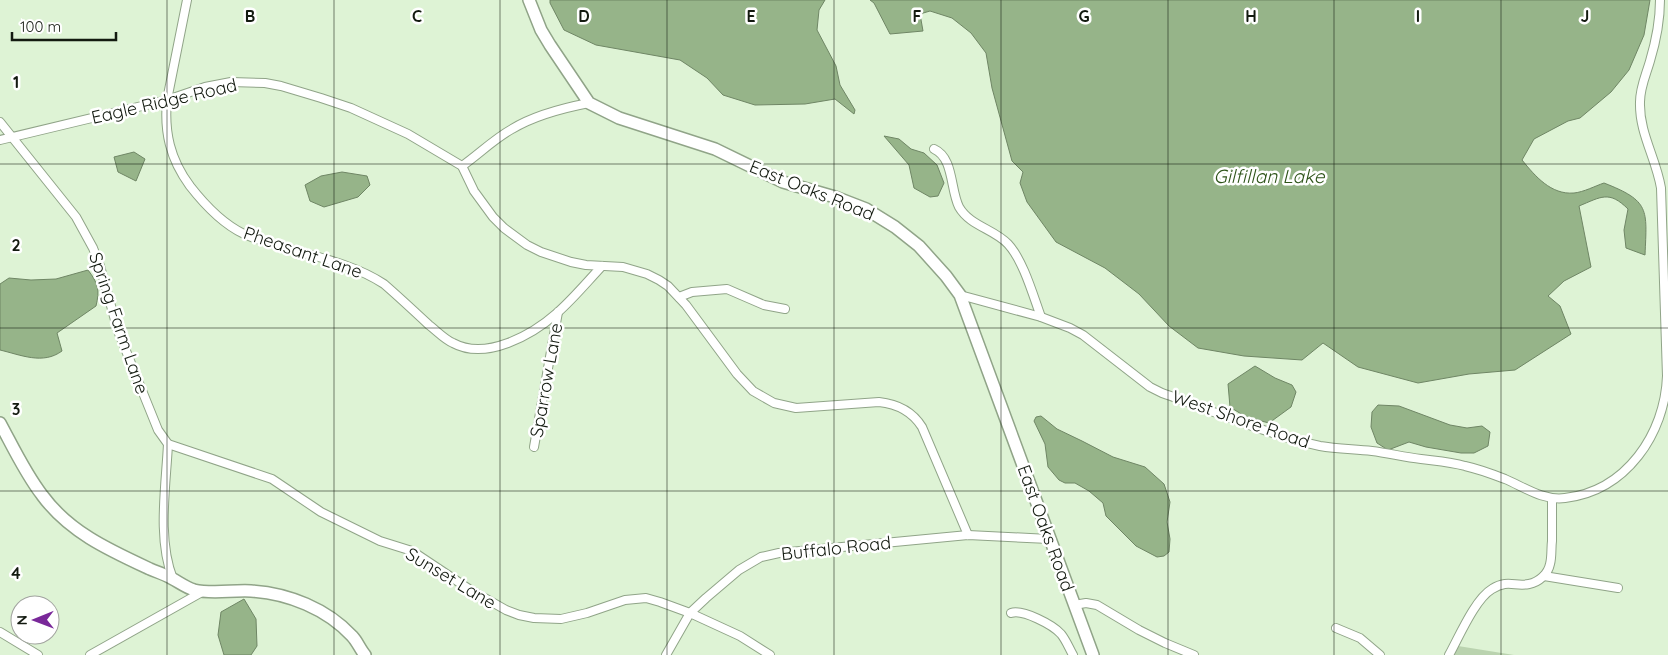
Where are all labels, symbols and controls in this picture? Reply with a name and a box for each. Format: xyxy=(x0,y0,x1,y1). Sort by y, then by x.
text: B xyxy=(245,6,255,26)
text: C xyxy=(412,6,422,26)
text: D xyxy=(578,6,590,26)
text: E xyxy=(746,6,756,26)
text: F xyxy=(913,6,922,26)
text: G xyxy=(1078,6,1090,26)
text: H xyxy=(1245,6,1257,26)
text: I xyxy=(1416,6,1420,26)
text: J xyxy=(1581,6,1589,26)
scale bar xyxy=(12,10,116,42)
text: 100 m xyxy=(20,17,61,36)
text: 1 xyxy=(13,72,19,92)
street label: Eagle Ridge Road xyxy=(89,73,239,129)
street label: East Oaks Road xyxy=(746,154,878,226)
water label: Gilfillan Lake xyxy=(1213,164,1326,188)
street label: Pheasant Lane xyxy=(241,221,365,283)
text: 2 xyxy=(11,235,21,255)
street label: Spring Farm Lane xyxy=(84,249,154,397)
street label: Sparrow Lane xyxy=(525,321,567,439)
street label: West Shore Road xyxy=(1169,385,1313,453)
text: 3 xyxy=(12,399,20,419)
street label: East Oaks Road xyxy=(1012,462,1080,594)
street label: Buffalo Road xyxy=(780,531,892,565)
street label: Sunset Lane xyxy=(402,542,500,614)
text: 4 xyxy=(11,563,21,583)
north arrow xyxy=(10,595,60,645)
text: N xyxy=(13,615,31,626)

